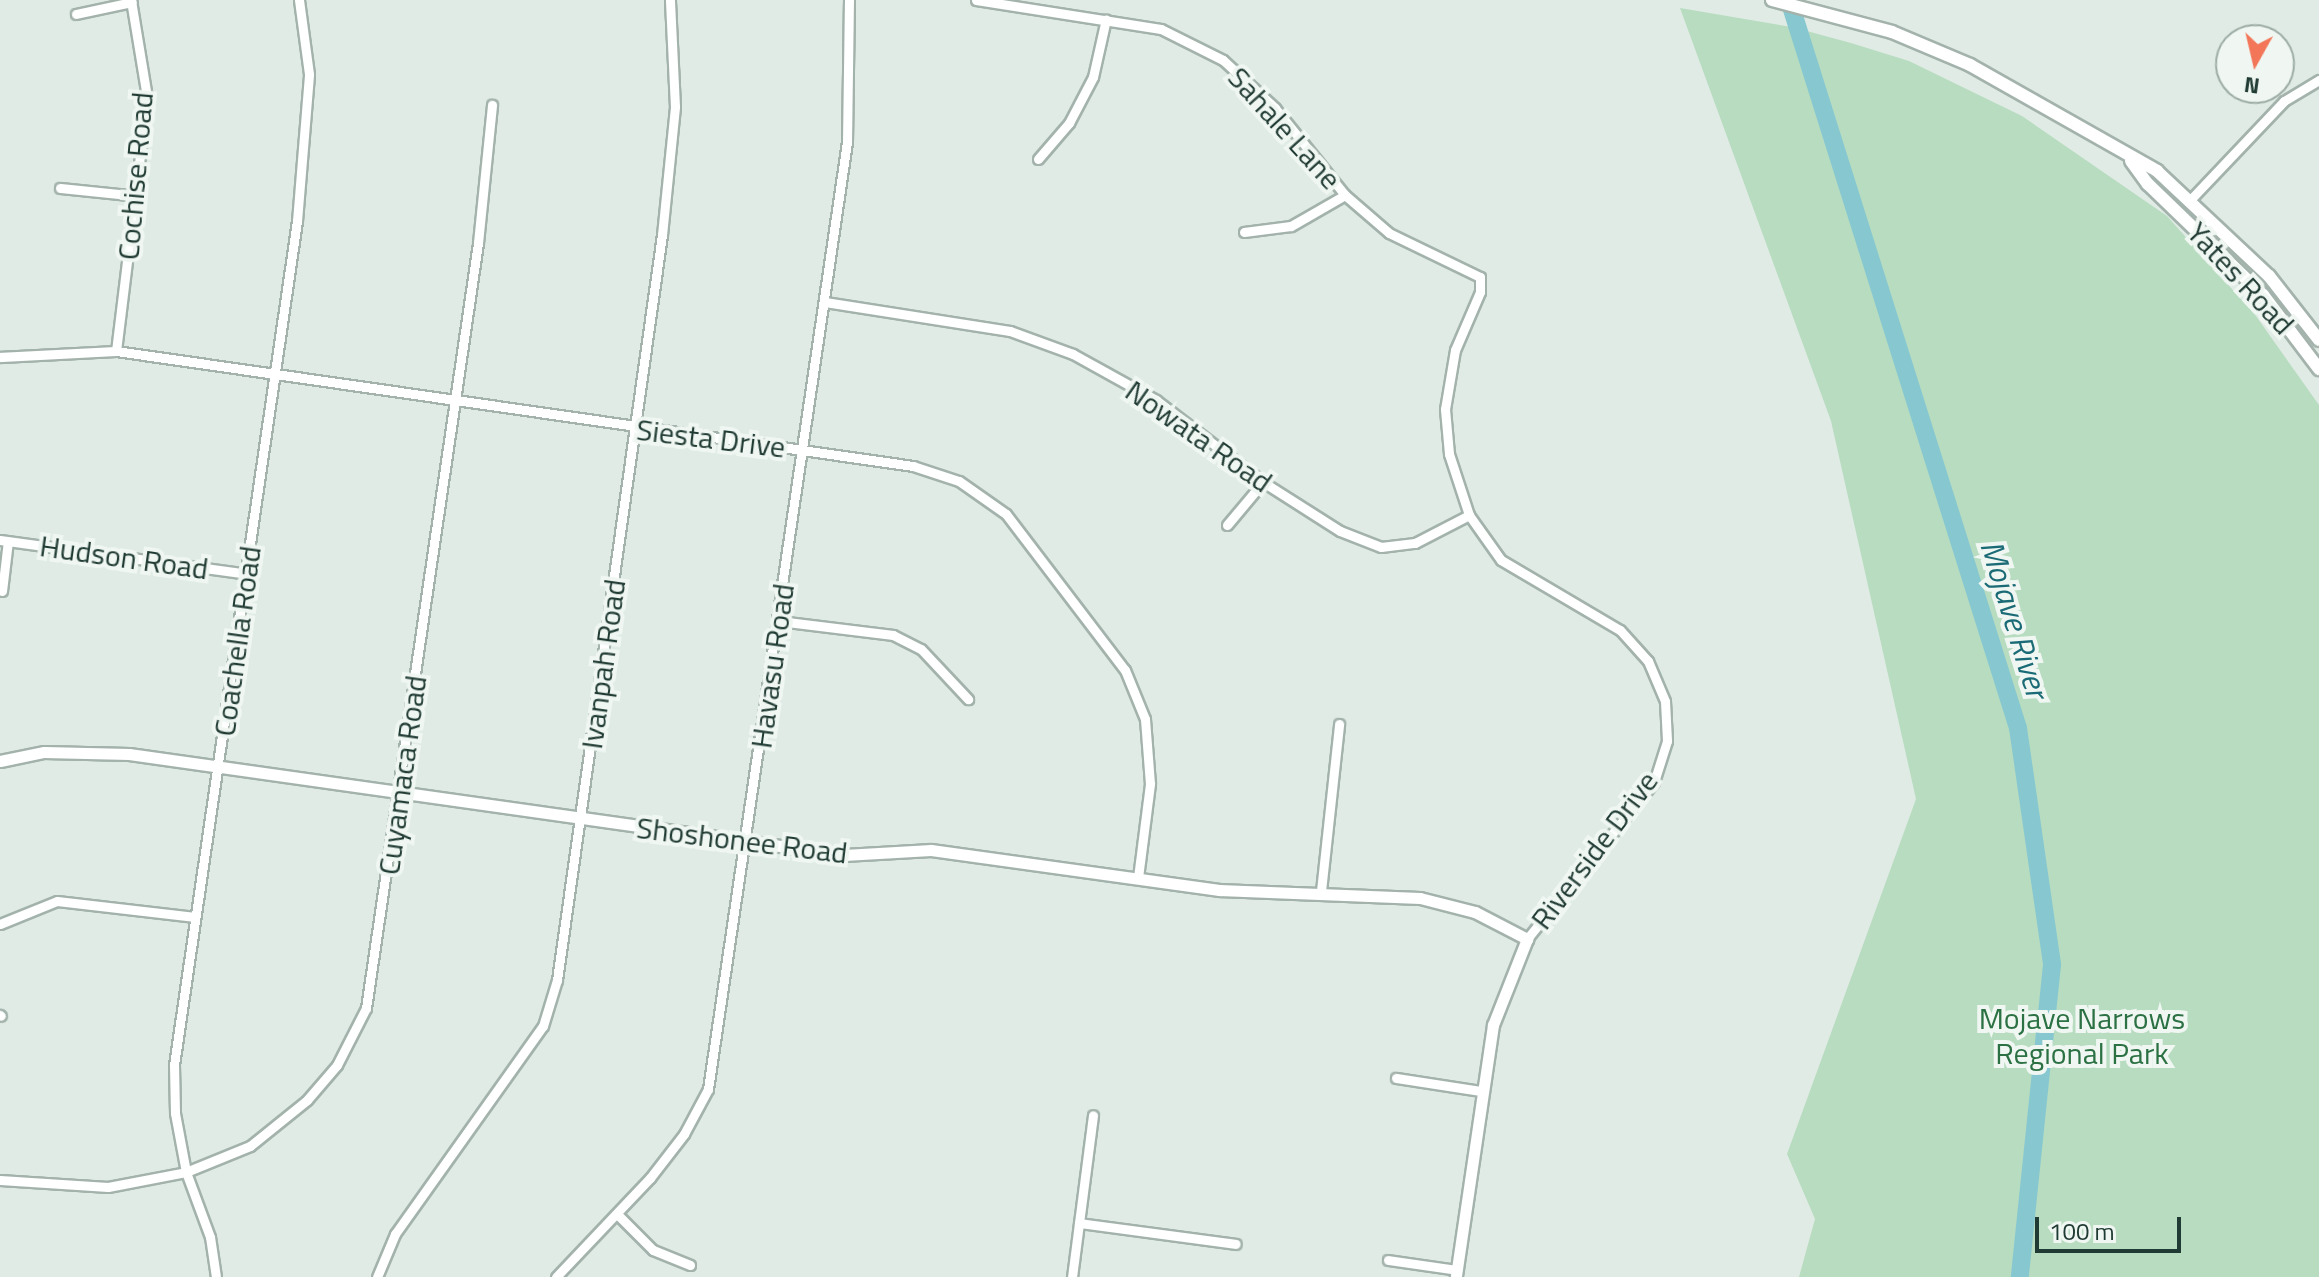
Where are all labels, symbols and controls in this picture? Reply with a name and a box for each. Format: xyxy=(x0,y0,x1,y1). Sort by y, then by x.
north arrow xyxy=(2215,24,2295,104)
street label: Sahale Lane xyxy=(1221,60,1349,196)
text: N xyxy=(2242,68,2262,104)
street label: Cochise Road xyxy=(110,91,160,261)
street label: Yates Road xyxy=(2180,214,2302,342)
street label: Nowata Road xyxy=(1119,372,1279,500)
street label: Siesta Drive xyxy=(635,411,787,465)
street label: Hudson Road xyxy=(38,527,210,587)
water label: Mojave River xyxy=(1973,536,2057,702)
street label: Coachella Road xyxy=(206,544,268,738)
street label: Ivanpah Road xyxy=(573,577,633,751)
street label: Havasu Road xyxy=(743,581,801,751)
street label: Cuyamaca Road xyxy=(370,673,434,877)
street label: Riverside Drive xyxy=(1523,764,1665,936)
street label: Shoshonee Road xyxy=(635,809,849,871)
park label: Mojave Narrows Regional Park xyxy=(1979,1000,2185,1070)
scale bar xyxy=(2039,1201,2185,1251)
text: 100 m xyxy=(2049,1213,2115,1249)

